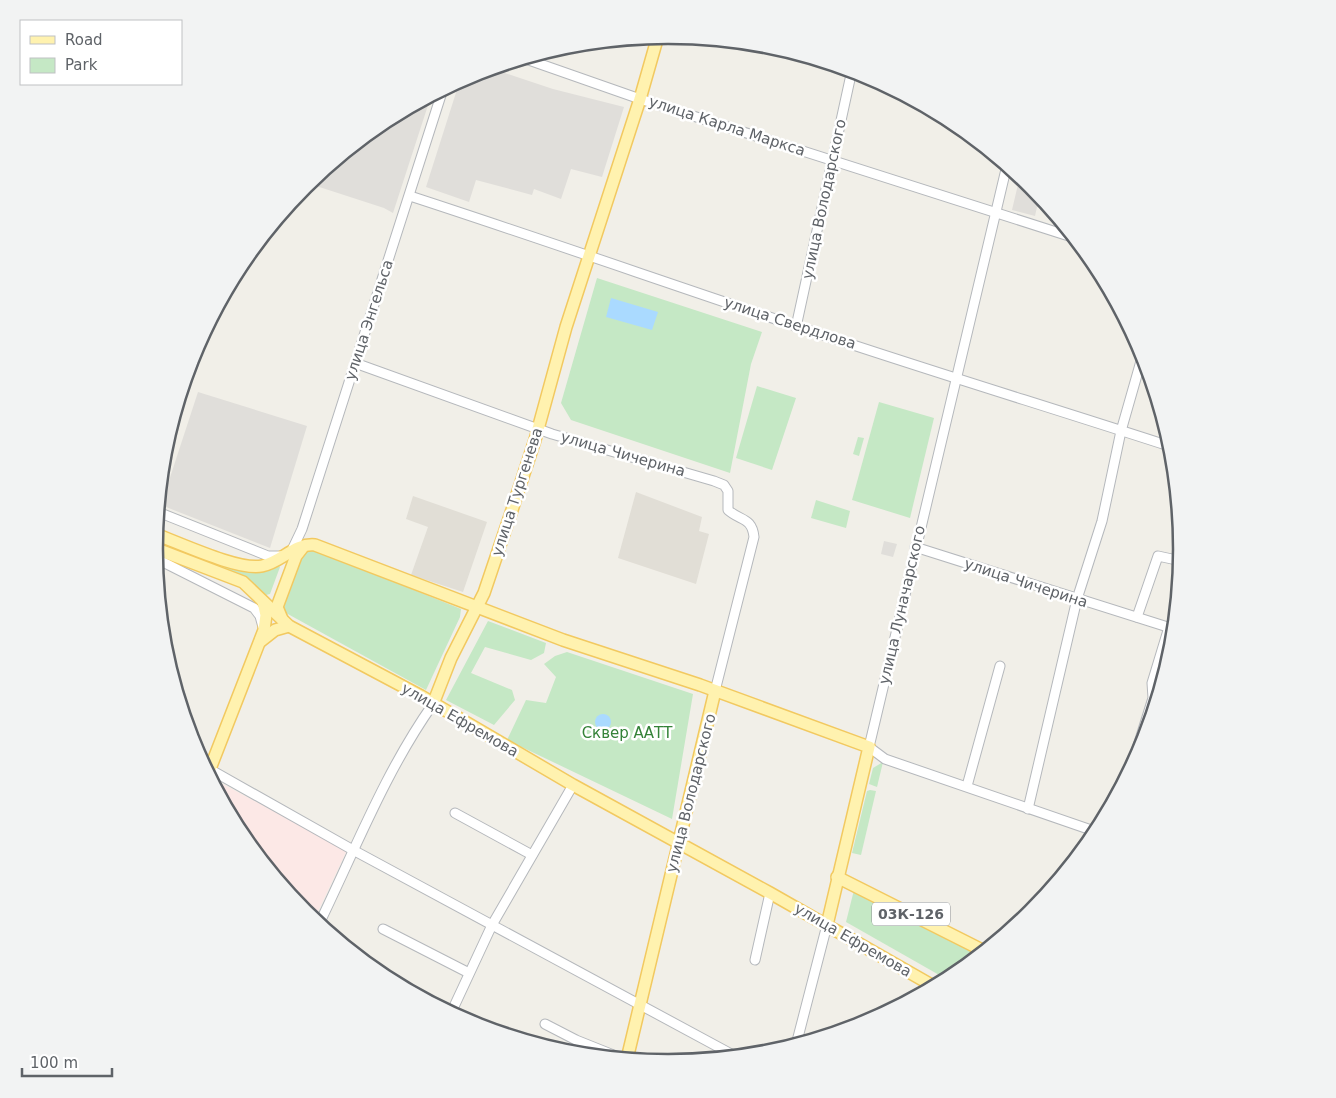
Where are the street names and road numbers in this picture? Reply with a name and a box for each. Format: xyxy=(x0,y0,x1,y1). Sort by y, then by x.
street label: улица Карла Маркса xyxy=(646,92,808,160)
street label: улица Володарского xyxy=(798,117,850,281)
street label: улица Энгельса xyxy=(341,257,397,383)
street label: улица Свердлова xyxy=(722,293,858,353)
street label: улица Тургенева xyxy=(488,425,546,559)
street label: улица Чичерина xyxy=(559,428,687,480)
street label: улица Луначарского xyxy=(875,524,929,686)
street label: улица Чичерина xyxy=(962,555,1090,611)
street label: улица Ефремова xyxy=(398,679,522,761)
street label: улица Володарского xyxy=(663,712,719,874)
street label: улица Ефремова xyxy=(791,899,915,981)
road number: 03К-126 xyxy=(872,902,950,926)

